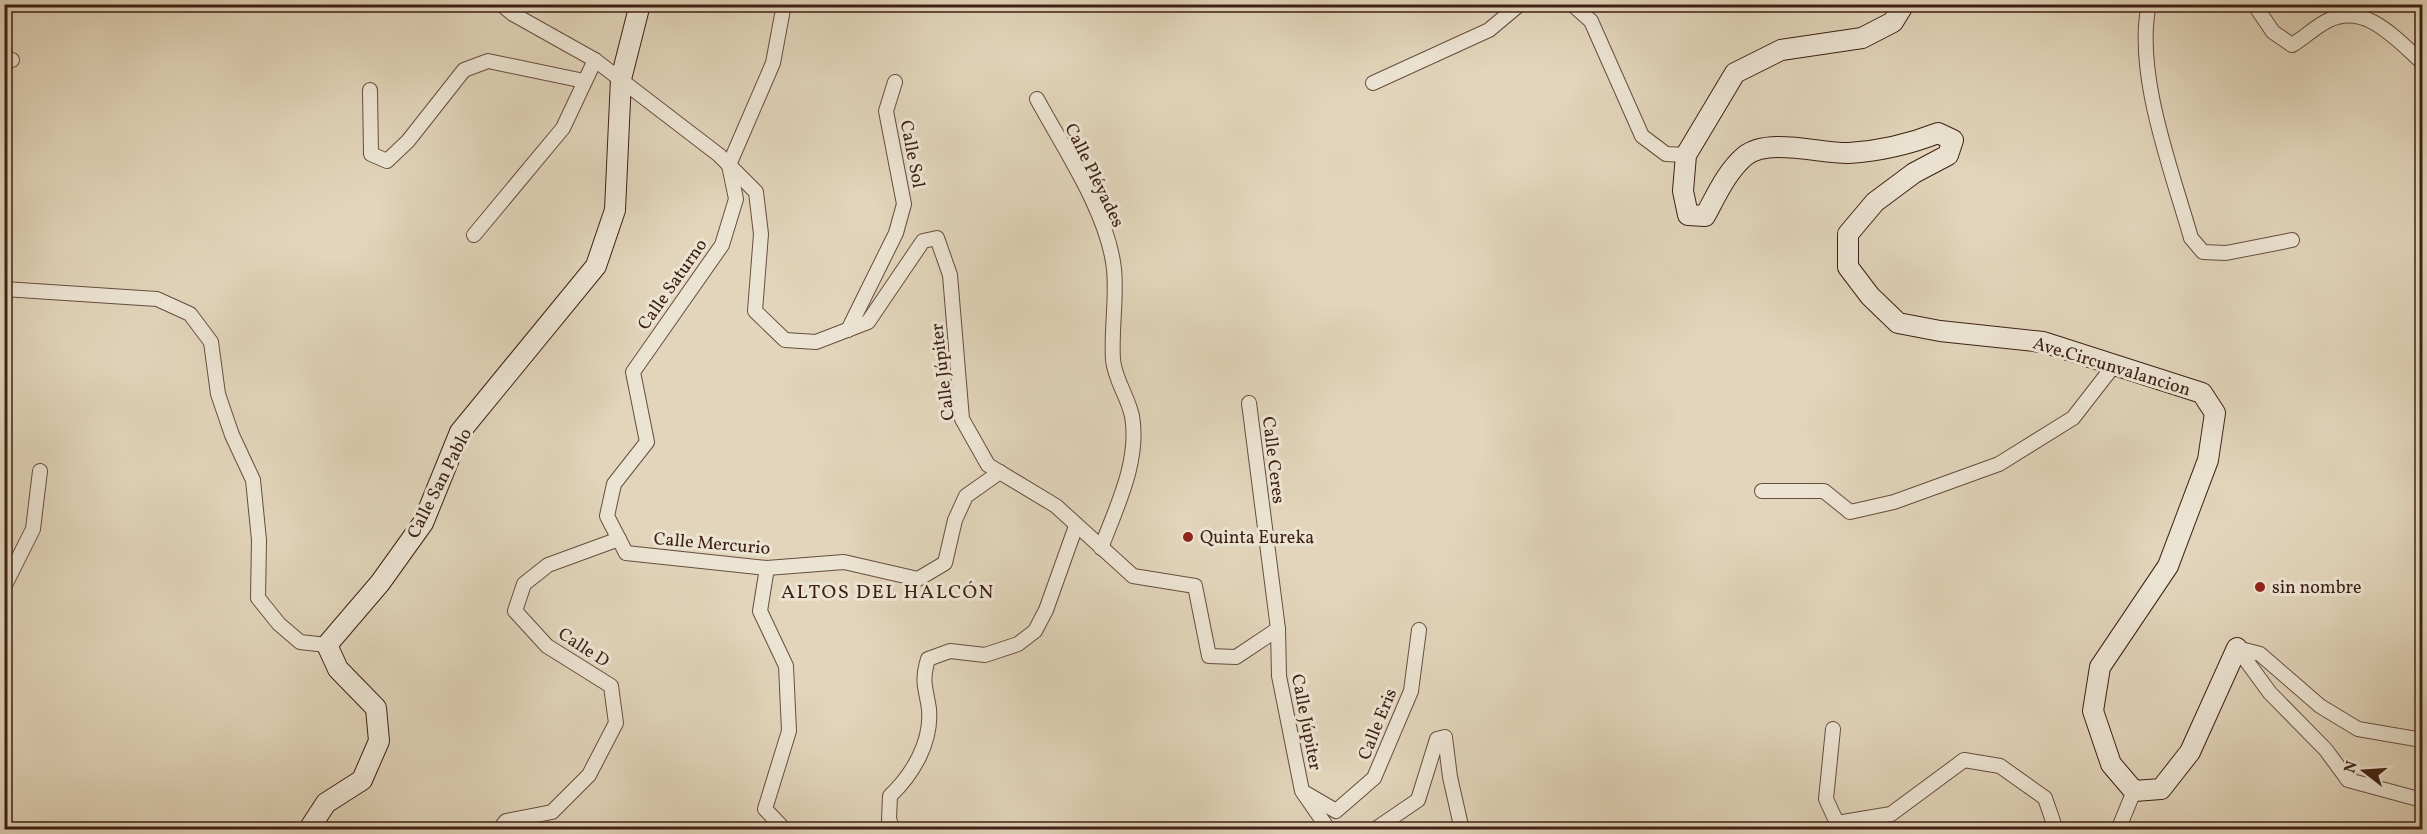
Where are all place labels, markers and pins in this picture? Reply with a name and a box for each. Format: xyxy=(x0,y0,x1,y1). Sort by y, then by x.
place label: Quinta Eureka xyxy=(1200,526,1314,551)
marker: Quinta Eureka xyxy=(1181,530,1195,544)
place label: sin nombre xyxy=(2272,576,2362,601)
marker: sin nombre xyxy=(2253,580,2267,594)

